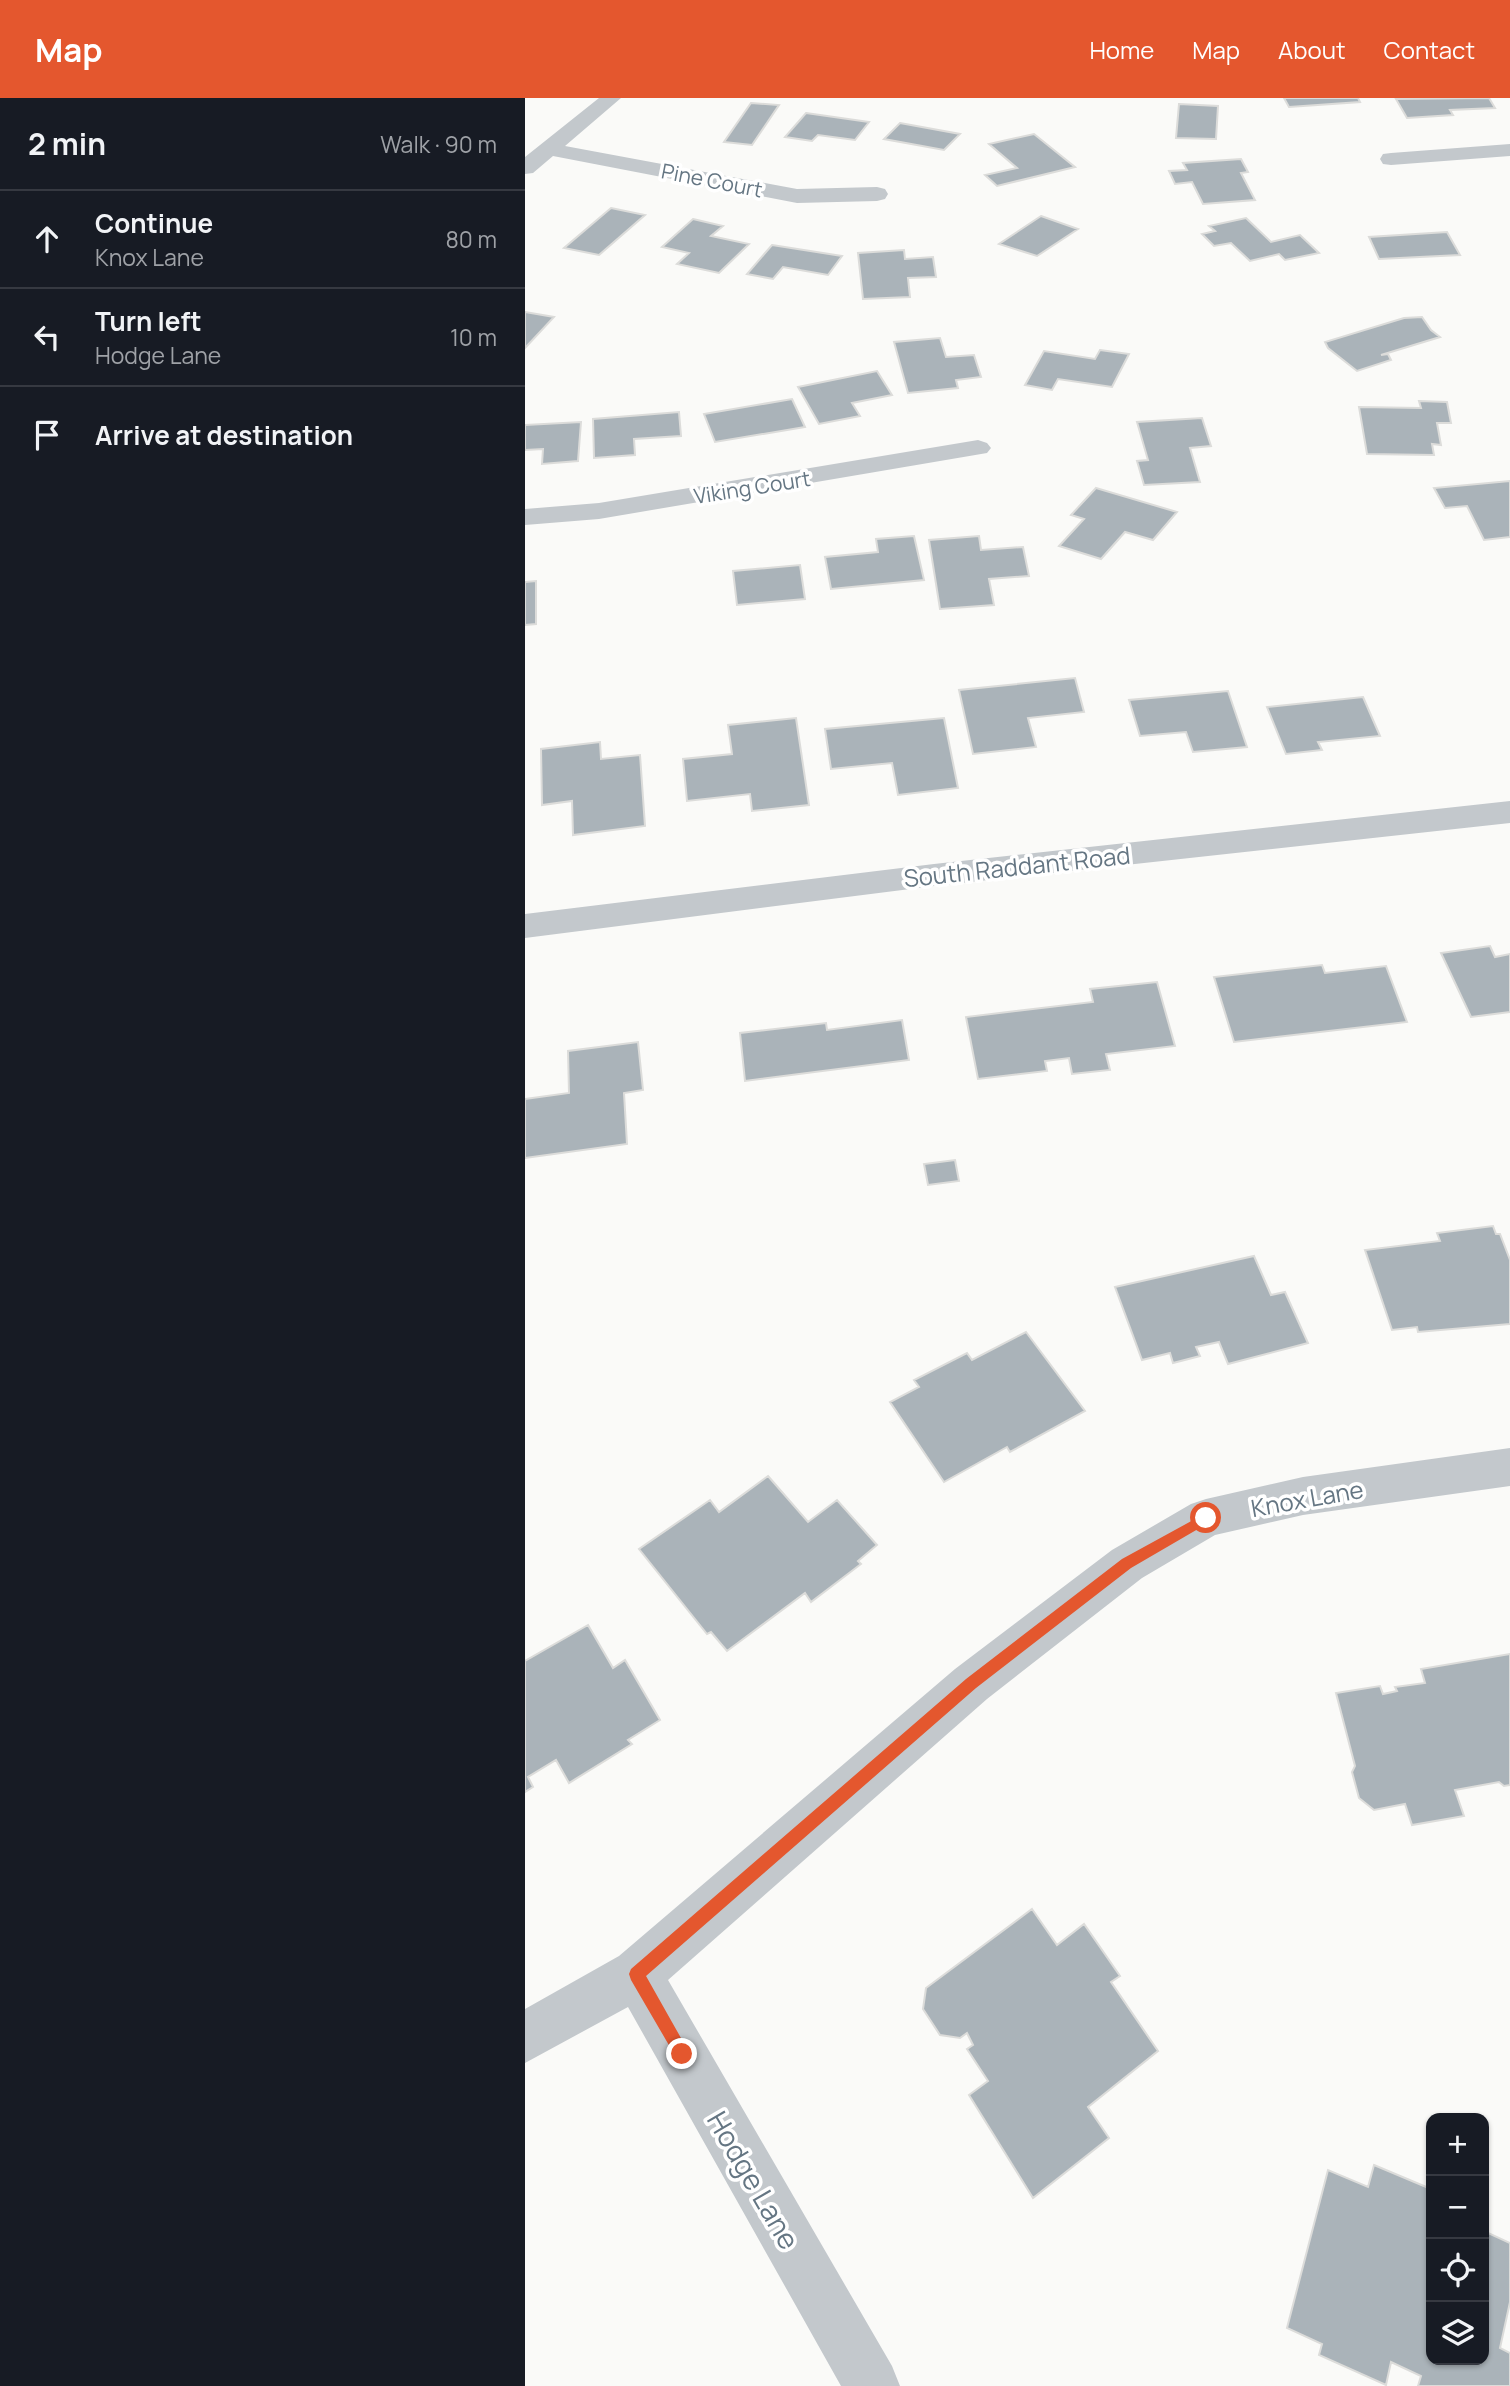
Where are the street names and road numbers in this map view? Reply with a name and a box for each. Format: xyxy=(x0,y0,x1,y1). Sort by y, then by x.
street label: Pine Court xyxy=(659,156,765,204)
street label: Viking Court xyxy=(692,464,812,510)
street label: South Raddant Road xyxy=(902,838,1132,894)
street label: Knox Lane xyxy=(1248,1472,1366,1524)
street label: Hodge Lane xyxy=(699,2104,809,2256)

